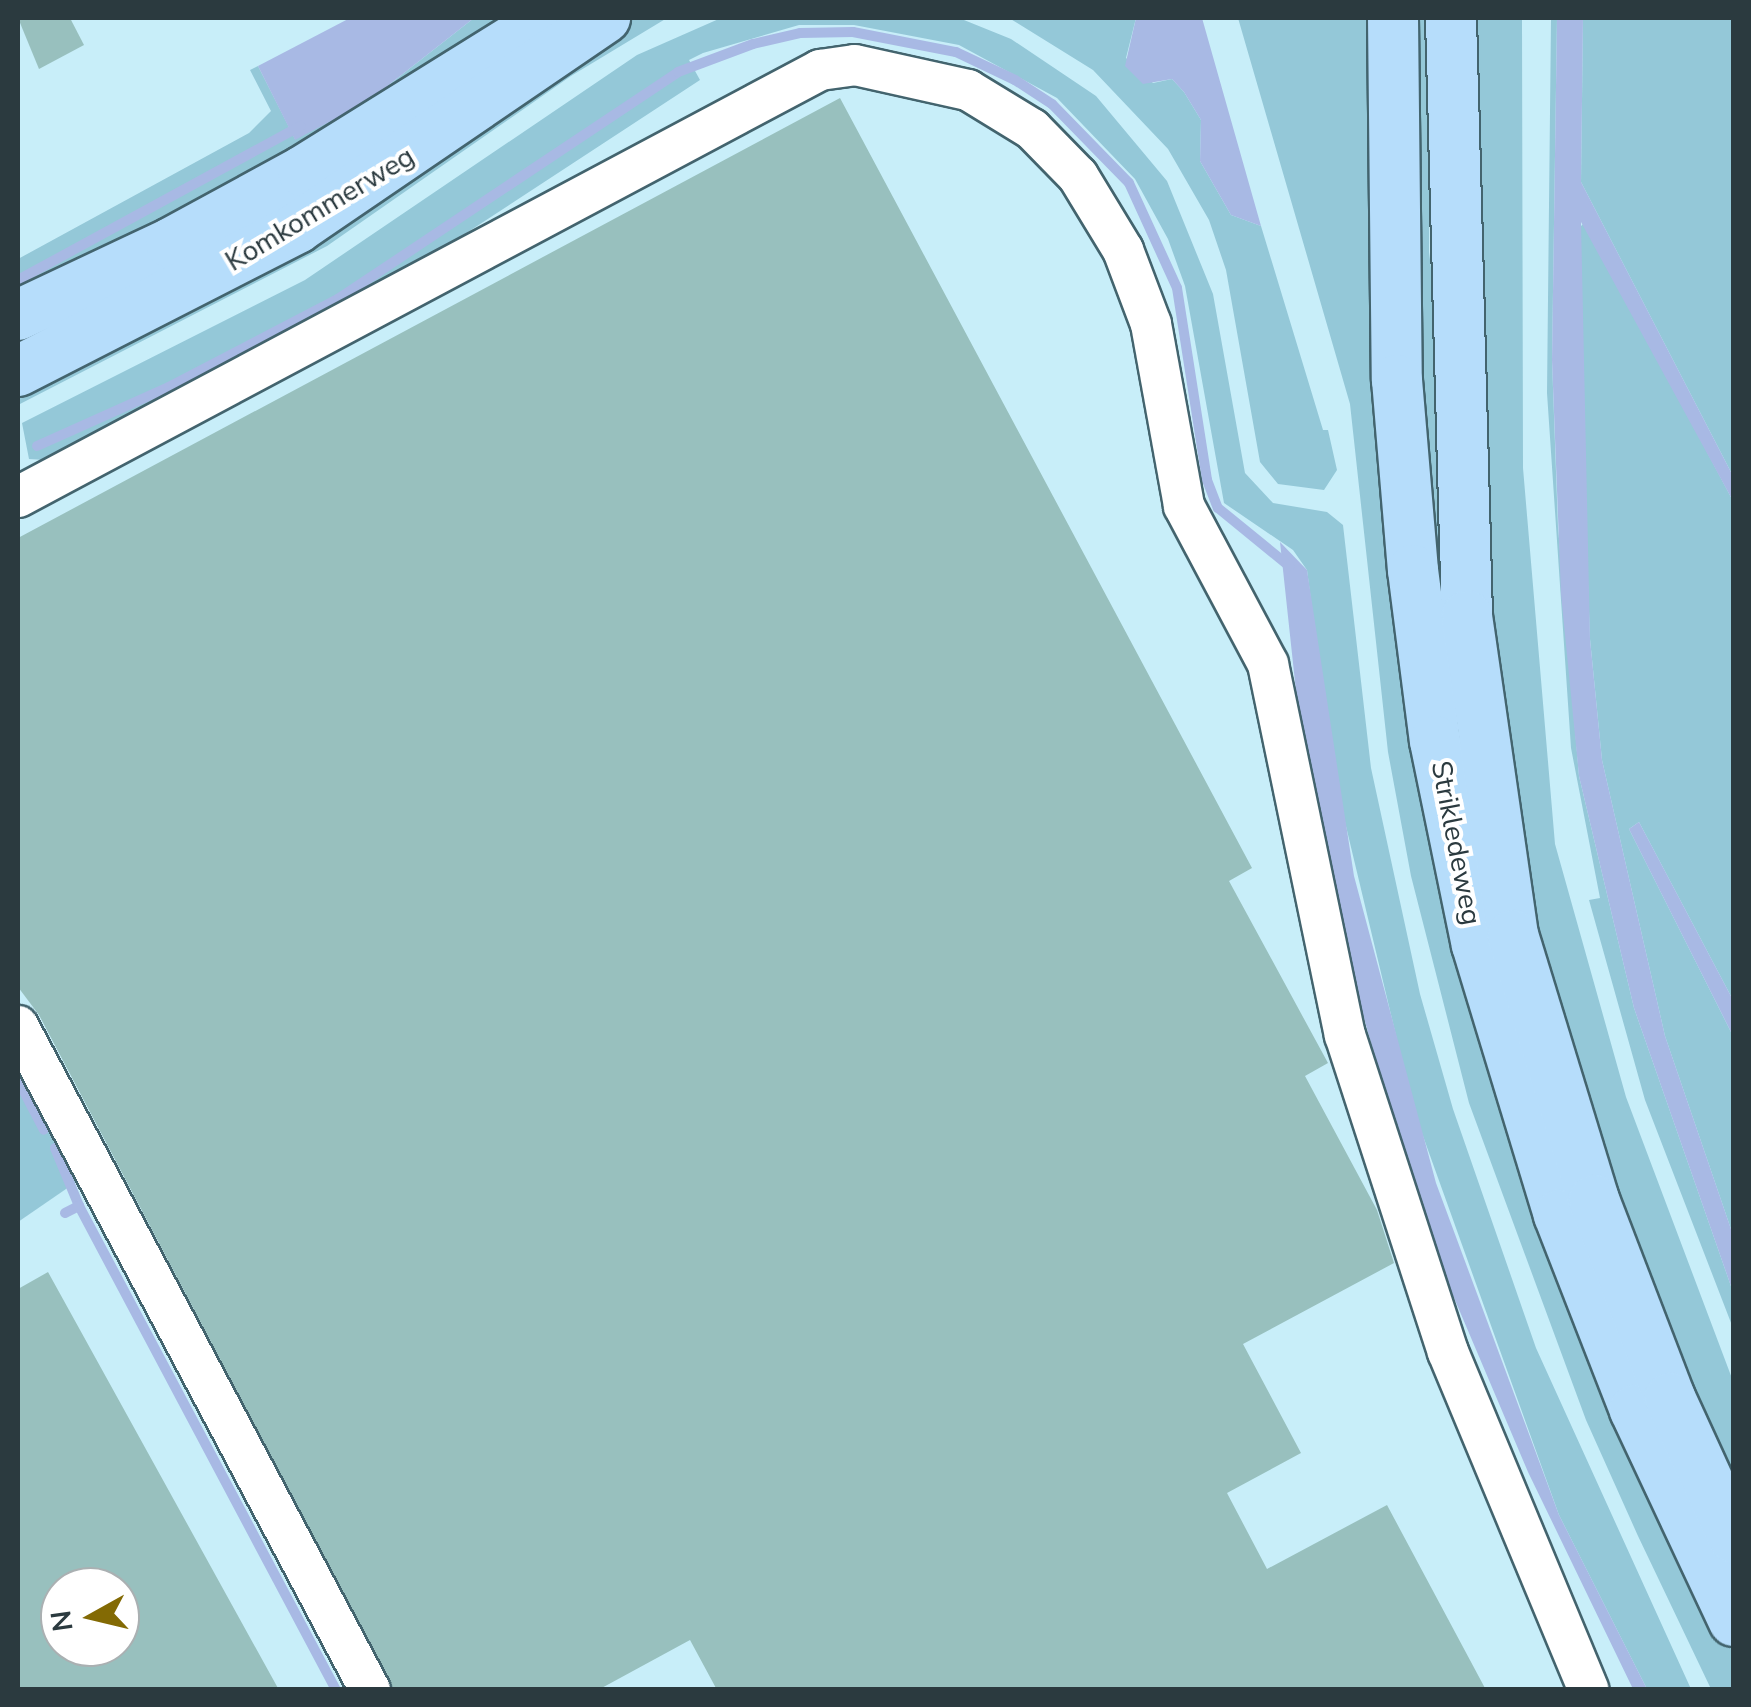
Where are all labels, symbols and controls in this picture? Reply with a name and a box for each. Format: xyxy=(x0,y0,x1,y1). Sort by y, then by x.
street label: Komkommerweg xyxy=(220,139,420,279)
street label: Strikledeweg xyxy=(1424,758,1488,928)
north arrow xyxy=(40,1567,140,1667)
text: N xyxy=(42,1608,83,1634)

